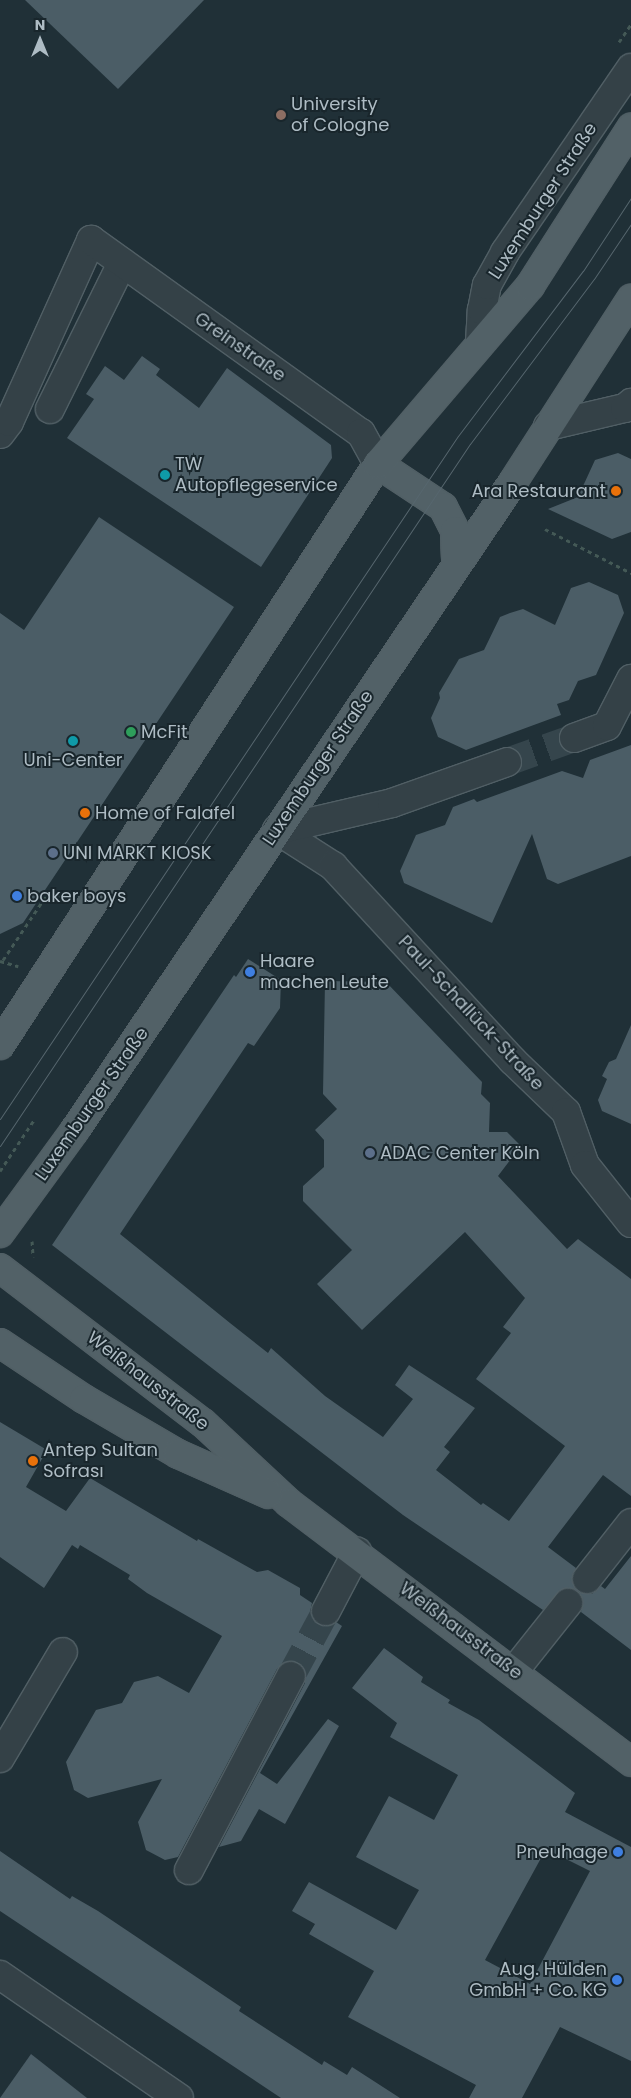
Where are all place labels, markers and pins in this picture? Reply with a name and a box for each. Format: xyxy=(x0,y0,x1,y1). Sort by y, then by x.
place label: University of Cologne xyxy=(291,94,389,136)
marker: University of Cologne xyxy=(275,109,287,121)
place label: TW Autopflegeservice xyxy=(175,454,338,496)
marker: TW Autopflegeservice xyxy=(159,469,171,481)
place label: Ara Restaurant xyxy=(471,480,606,502)
marker: Ara Restaurant xyxy=(610,485,622,497)
place label: McFit xyxy=(141,721,187,743)
marker: McFit xyxy=(125,726,137,738)
marker: Uni-Center xyxy=(67,735,79,747)
place label: Uni-Center xyxy=(23,749,123,771)
place label: Home of Falafel xyxy=(95,802,235,824)
marker: Home of Falafel xyxy=(79,807,91,819)
place label: UNI MARKT KIOSK xyxy=(63,842,212,864)
marker: UNI MARKT KIOSK xyxy=(47,847,59,859)
place label: baker boys xyxy=(27,885,127,907)
marker: baker boys xyxy=(11,890,23,902)
place label: Haare machen Leute xyxy=(260,951,389,994)
marker: Haare machen Leute xyxy=(244,966,256,978)
place label: ADAC Center Köln xyxy=(380,1142,540,1164)
marker: ADAC Center Köln xyxy=(364,1147,376,1159)
place label: Antep Sultan Sofrası xyxy=(43,1440,158,1482)
marker: Antep Sultan Sofrası xyxy=(27,1455,39,1467)
place label: Pneuhage xyxy=(516,1841,608,1863)
marker: Pneuhage xyxy=(612,1846,624,1858)
place label: Aug. Hülden GmbH + Co. KG xyxy=(469,1959,607,2002)
marker: Aug. Hülden GmbH + Co. KG xyxy=(611,1974,623,1986)

